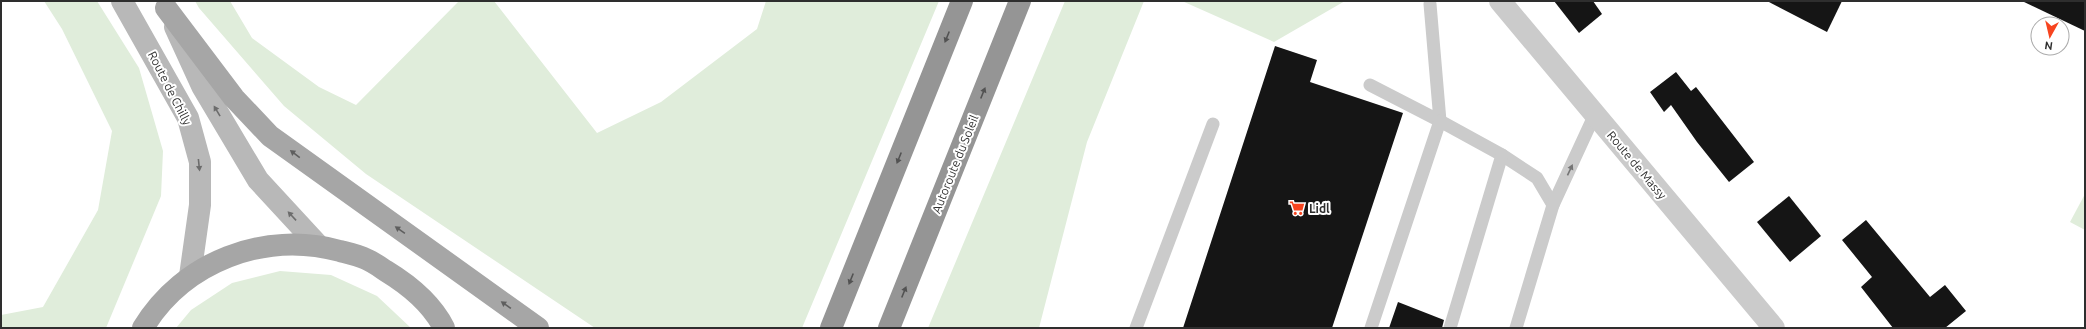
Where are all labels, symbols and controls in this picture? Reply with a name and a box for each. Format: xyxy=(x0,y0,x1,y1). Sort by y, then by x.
north arrow xyxy=(2030,16,2070,56)
one-way arrow xyxy=(944,32,950,44)
text: N xyxy=(2044,39,2054,52)
street label: Route de Chilly xyxy=(146,49,194,127)
one-way arrow xyxy=(981,87,987,99)
one-way arrow xyxy=(213,105,220,117)
street label: Autoroute du Soleil xyxy=(929,113,981,215)
street label: Route de Massy xyxy=(1605,128,1669,202)
one-way arrow xyxy=(289,150,300,159)
one-way arrow xyxy=(896,152,902,164)
one-way arrow xyxy=(196,159,202,171)
one-way arrow xyxy=(1567,164,1573,175)
supermarket icon: Lidl xyxy=(1288,199,1306,217)
place label: Lidl xyxy=(1309,202,1330,215)
one-way arrow xyxy=(287,211,296,221)
one-way arrow xyxy=(395,226,406,234)
one-way arrow xyxy=(848,273,854,284)
one-way arrow xyxy=(901,285,907,297)
one-way arrow xyxy=(501,301,512,309)

